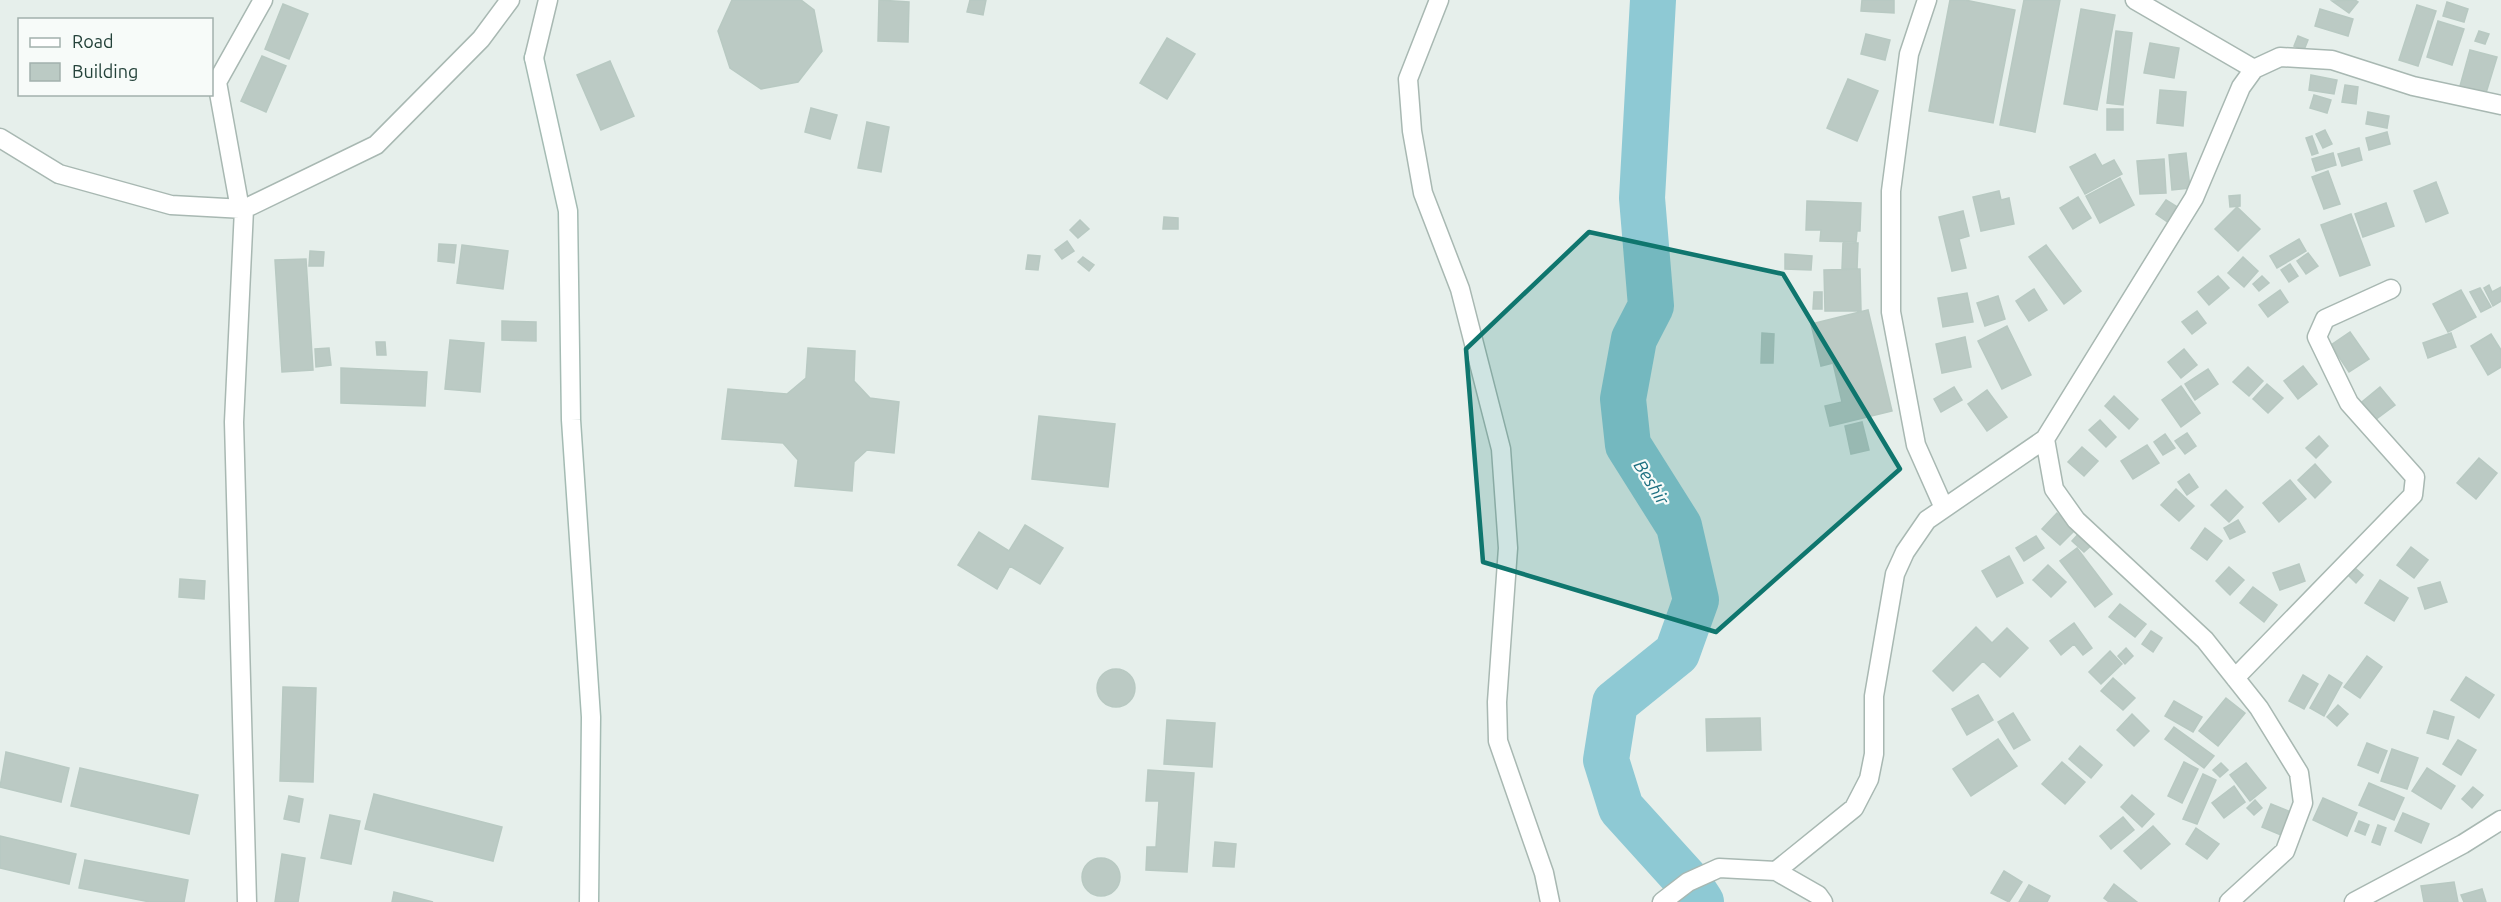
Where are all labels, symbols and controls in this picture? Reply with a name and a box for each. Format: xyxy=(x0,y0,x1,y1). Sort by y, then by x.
legend xyxy=(18,18,213,96)
text: Road xyxy=(72,31,114,51)
text: Building xyxy=(72,61,138,81)
water label: Beshir xyxy=(1631,456,1674,509)

